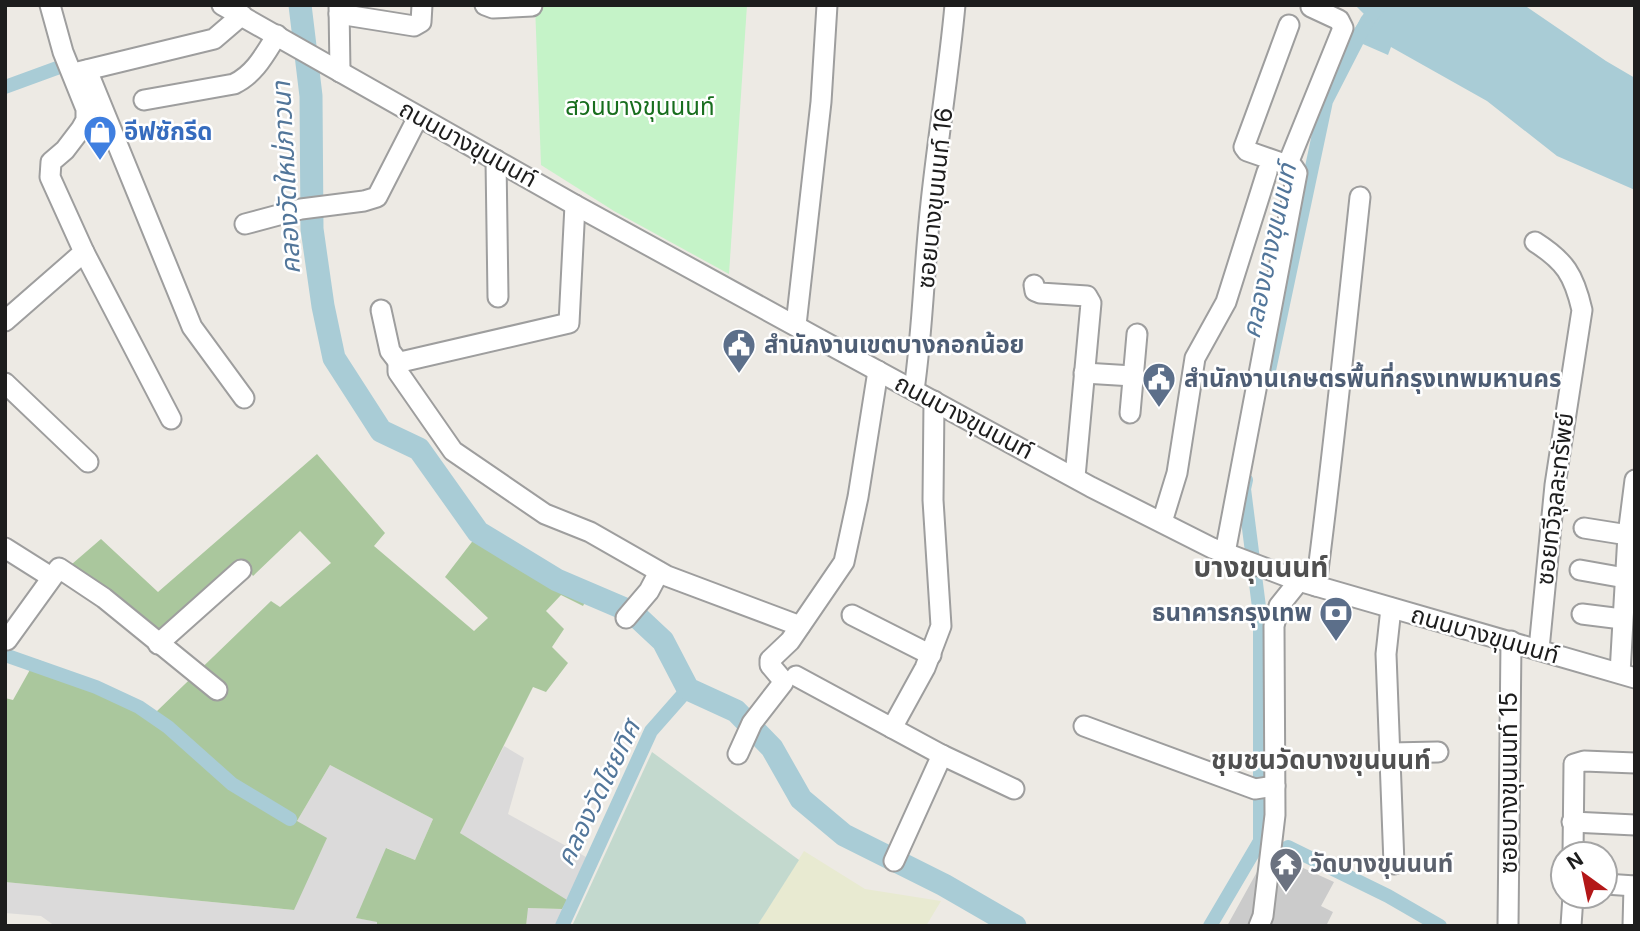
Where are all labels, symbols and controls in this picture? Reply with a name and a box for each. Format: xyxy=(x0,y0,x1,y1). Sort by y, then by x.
water label: คลองวัดใหม่ภาวนา xyxy=(265,80,306,275)
park label: สวนบางขุนนนท์ xyxy=(565,92,715,122)
street label: ถนนบางขุนนนท์ xyxy=(394,94,542,194)
street label: ซอยบางขุนนนท์ 16 xyxy=(911,106,959,290)
shop icon: อีฟซักรีด xyxy=(81,113,119,162)
place label: อีฟซักรีด xyxy=(124,117,213,146)
water label: คลองบางขุนนนท์ xyxy=(1235,156,1304,341)
public building icon: สำนักงานเขตบางกอกน้อย xyxy=(720,326,758,375)
place label: สำนักงานเขตบางกอกน้อย xyxy=(764,330,1025,359)
public building icon: สำนักงานเกษตรพื้นที่กรุงเทพมหานคร xyxy=(1140,360,1178,409)
place label: สำนักงานเกษตรพื้นที่กรุงเทพมหานคร xyxy=(1184,362,1561,394)
street label: ถนนบางขุนนนท์ xyxy=(889,368,1039,466)
street label: ซอยทวีจุลละทรัพย์ xyxy=(1530,411,1580,587)
district label: บางขุนนนท์ xyxy=(1194,550,1328,584)
bank icon: ธนาคารกรุงเทพ xyxy=(1317,594,1355,643)
place label: ธนาคารกรุงเทพ xyxy=(1152,598,1312,628)
street label: ถนนบางขุนนนท์ xyxy=(1407,600,1563,670)
street label: ซอยบางขุนนนท์ 15 xyxy=(1494,692,1524,874)
water label: คลองวัดไชยทิศ xyxy=(549,713,647,871)
district label: ชุมชนวัดบางขุนนนท์ xyxy=(1211,744,1431,776)
north arrow xyxy=(1549,840,1619,910)
temple icon: วัดบางขุนนนท์ xyxy=(1267,845,1305,894)
text: N xyxy=(1563,848,1587,875)
place label: วัดบางขุนนนท์ xyxy=(1310,849,1453,879)

